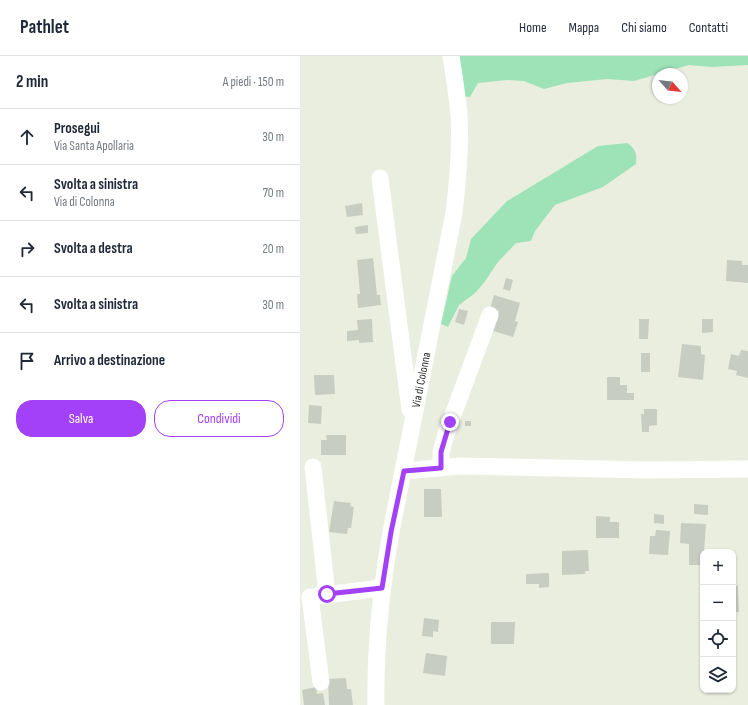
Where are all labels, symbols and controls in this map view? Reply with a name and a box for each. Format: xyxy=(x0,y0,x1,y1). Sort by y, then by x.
text: Pathlet xyxy=(20,16,69,39)
text: Home xyxy=(519,19,547,36)
text: Mappa xyxy=(569,19,599,36)
text: Chi siamo xyxy=(621,19,667,36)
text: Contatti xyxy=(689,19,728,36)
north arrow xyxy=(652,68,688,104)
text: 2 min xyxy=(16,72,48,92)
text: A piedi · 150 m xyxy=(223,74,284,90)
text: Prosegui xyxy=(54,119,100,138)
icon: ahead xyxy=(16,126,38,148)
text: 30 m xyxy=(262,129,284,145)
text: Via Santa Apollaria xyxy=(54,138,134,154)
text: Svolta a sinistra xyxy=(54,175,138,194)
icon: left xyxy=(16,182,38,204)
text: 70 m xyxy=(263,185,284,201)
text: Via di Colonna xyxy=(54,194,115,210)
icon: right xyxy=(16,238,38,260)
text: Svolta a destra xyxy=(54,239,133,258)
text: 20 m xyxy=(262,241,284,257)
icon: left xyxy=(16,294,38,316)
text: Svolta a sinistra xyxy=(54,295,138,314)
text: 30 m xyxy=(262,297,284,313)
icon: arrive xyxy=(16,350,38,372)
text: Arrivo a destinazione xyxy=(54,351,165,370)
street label: Via di Colonna xyxy=(409,351,434,409)
button: Salva xyxy=(16,400,146,437)
button: Condividi xyxy=(154,400,284,437)
route end xyxy=(441,413,459,431)
map controls xyxy=(700,549,736,693)
button: + xyxy=(700,549,736,585)
route start xyxy=(318,585,336,603)
button: − xyxy=(700,585,736,621)
button: locate xyxy=(700,621,736,657)
button: layers xyxy=(700,657,736,693)

